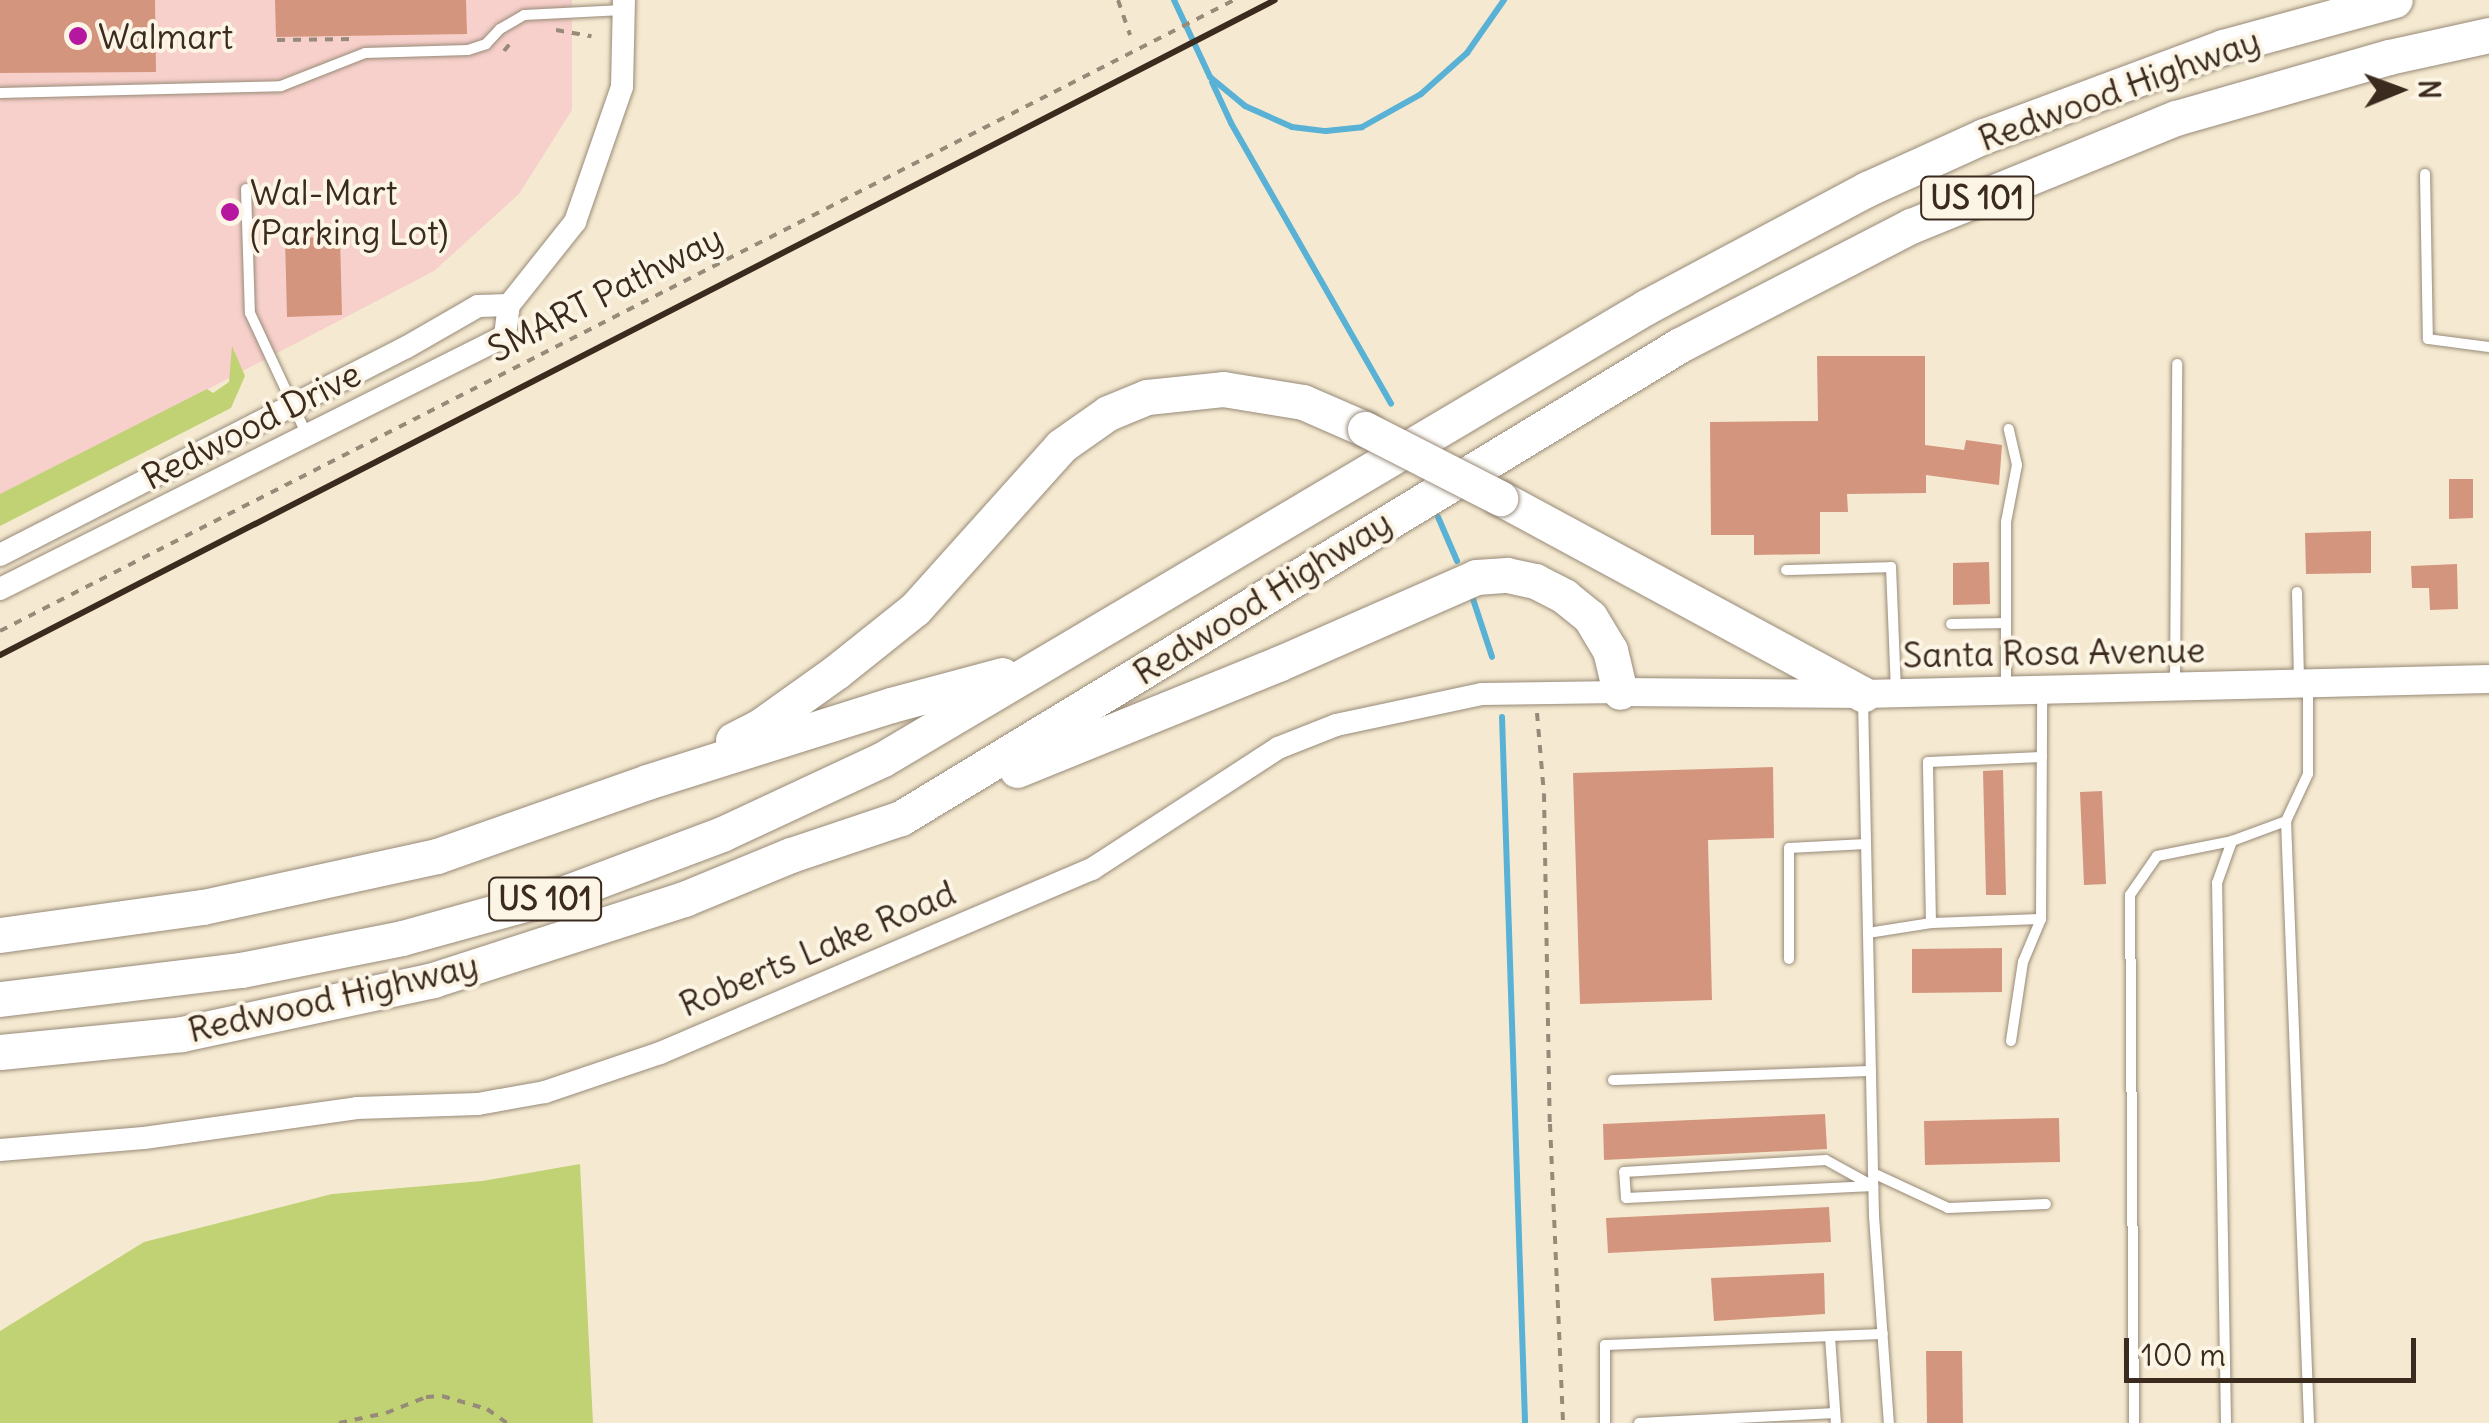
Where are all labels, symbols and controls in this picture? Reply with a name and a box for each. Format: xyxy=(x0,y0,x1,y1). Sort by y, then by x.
place label: Walmart xyxy=(98,15,233,57)
street label: Redwood Highway xyxy=(1973,19,2265,159)
marker: Walmart xyxy=(67,25,89,47)
north arrow xyxy=(2349,40,2449,140)
text: N xyxy=(2411,79,2447,99)
place label: Wal-Mart (Parking Lot) xyxy=(250,171,449,253)
road number: US 101 xyxy=(1920,171,2034,225)
marker: Wal-Mart (Parking Lot) xyxy=(219,201,241,223)
street label: SMART Pathway xyxy=(481,216,729,370)
street label: Redwood Drive xyxy=(135,352,367,498)
street label: Redwood Highway xyxy=(1125,501,1399,693)
street label: Santa Rosa Avenue xyxy=(1902,628,2206,676)
street label: Roberts Lake Road xyxy=(673,871,961,1025)
road number: US 101 xyxy=(488,872,602,926)
street label: Redwood Highway xyxy=(184,943,482,1051)
scale bar xyxy=(2129,1318,2422,1380)
text: 100 m xyxy=(2141,1336,2226,1374)

